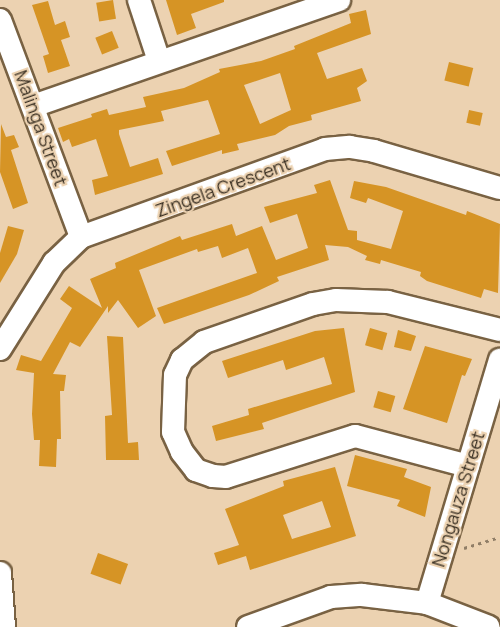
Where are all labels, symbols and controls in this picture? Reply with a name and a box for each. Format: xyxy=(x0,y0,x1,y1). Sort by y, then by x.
street label: Malinga Street xyxy=(10,67,72,189)
street label: Zingela Crescent xyxy=(153,153,293,221)
street label: Nongauza Street xyxy=(427,429,489,569)

